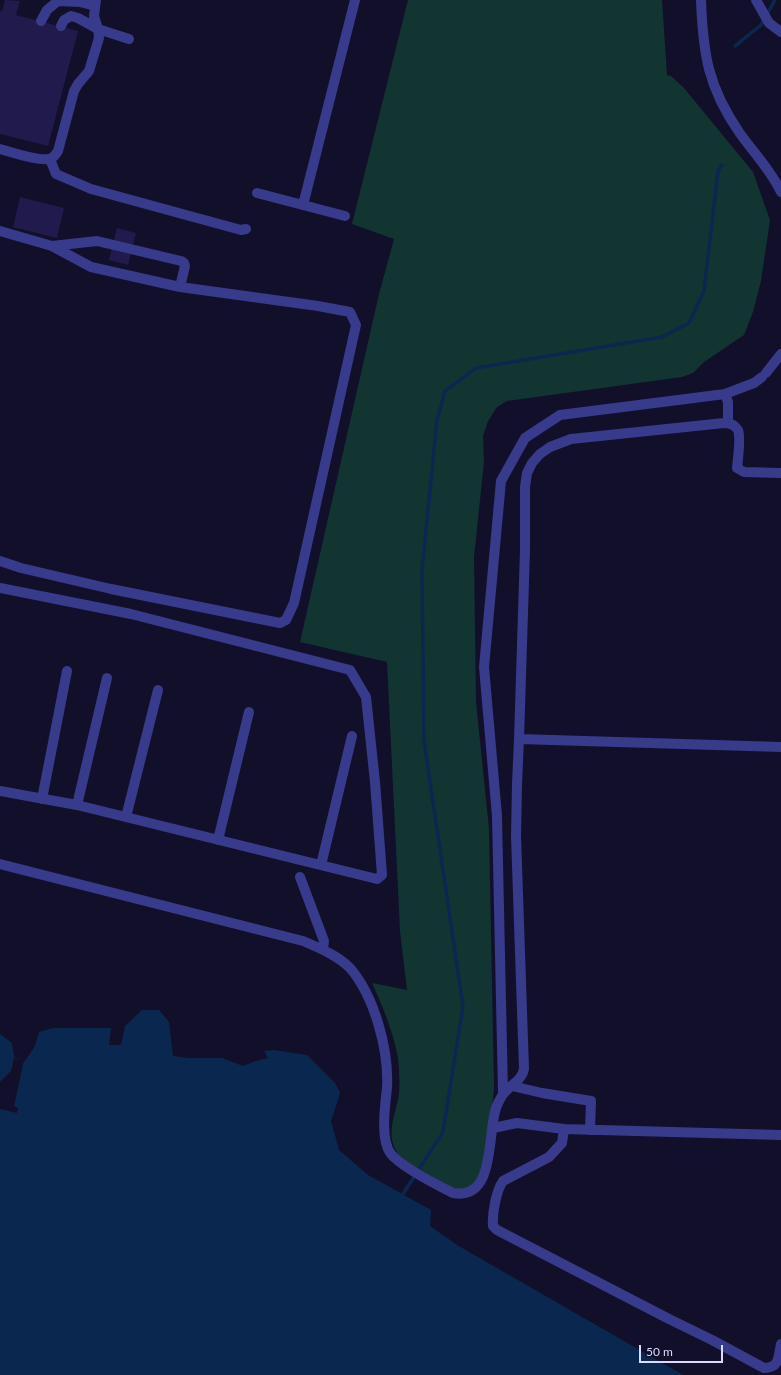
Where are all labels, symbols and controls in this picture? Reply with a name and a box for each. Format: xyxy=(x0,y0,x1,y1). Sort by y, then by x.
scale bar xyxy=(641,1337,725,1363)
text: 50 m xyxy=(646,1344,673,1359)

